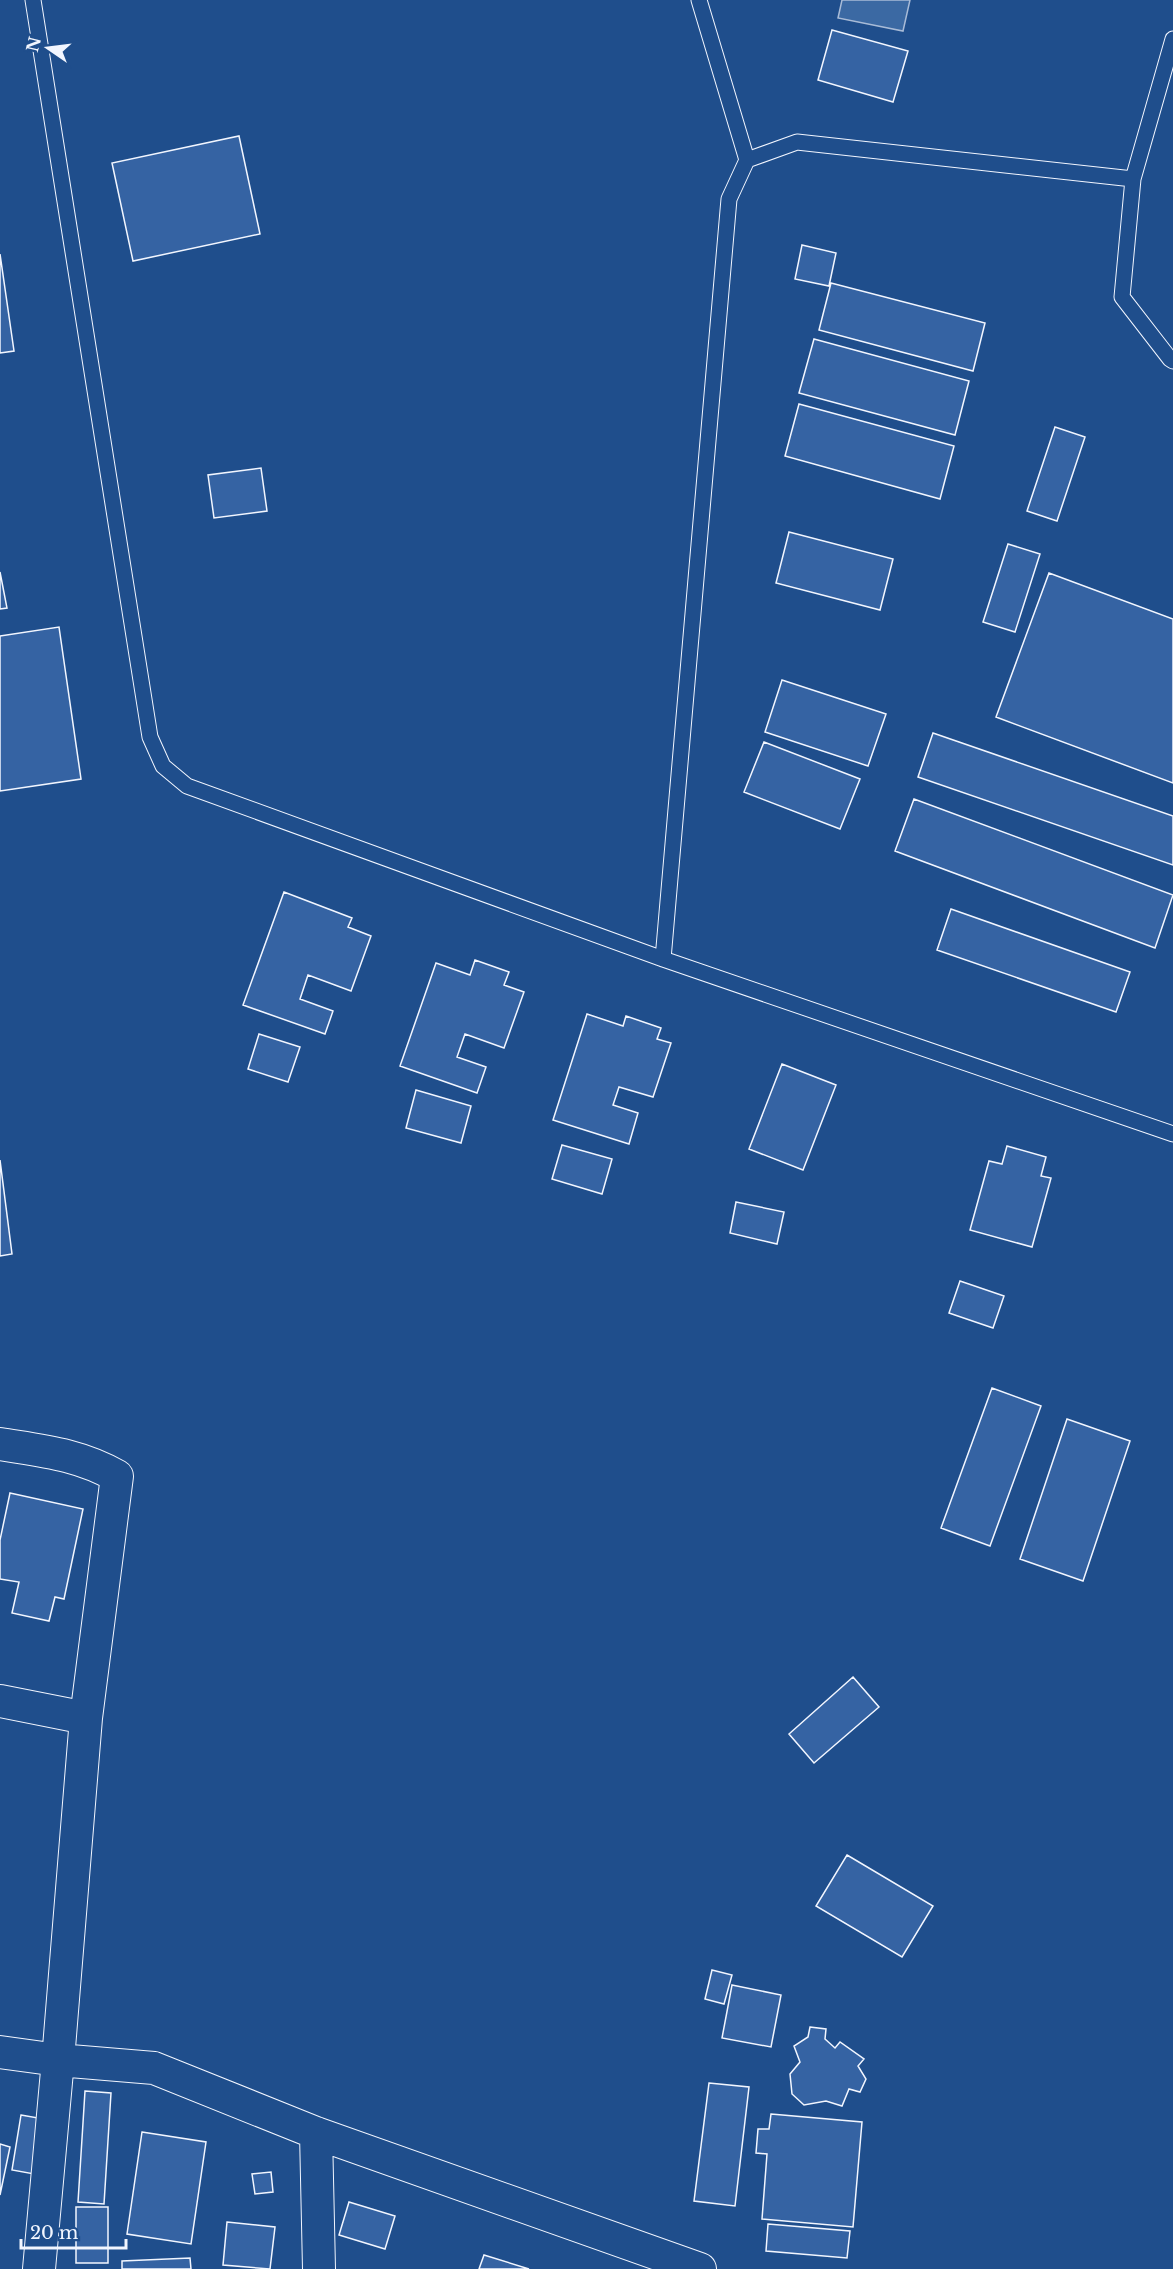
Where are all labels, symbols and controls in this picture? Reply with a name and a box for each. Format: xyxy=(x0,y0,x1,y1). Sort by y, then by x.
north arrow xyxy=(18,18,78,78)
text: N xyxy=(22,35,45,54)
scale bar xyxy=(21,2212,126,2250)
text: 20 m xyxy=(30,2222,78,2244)

